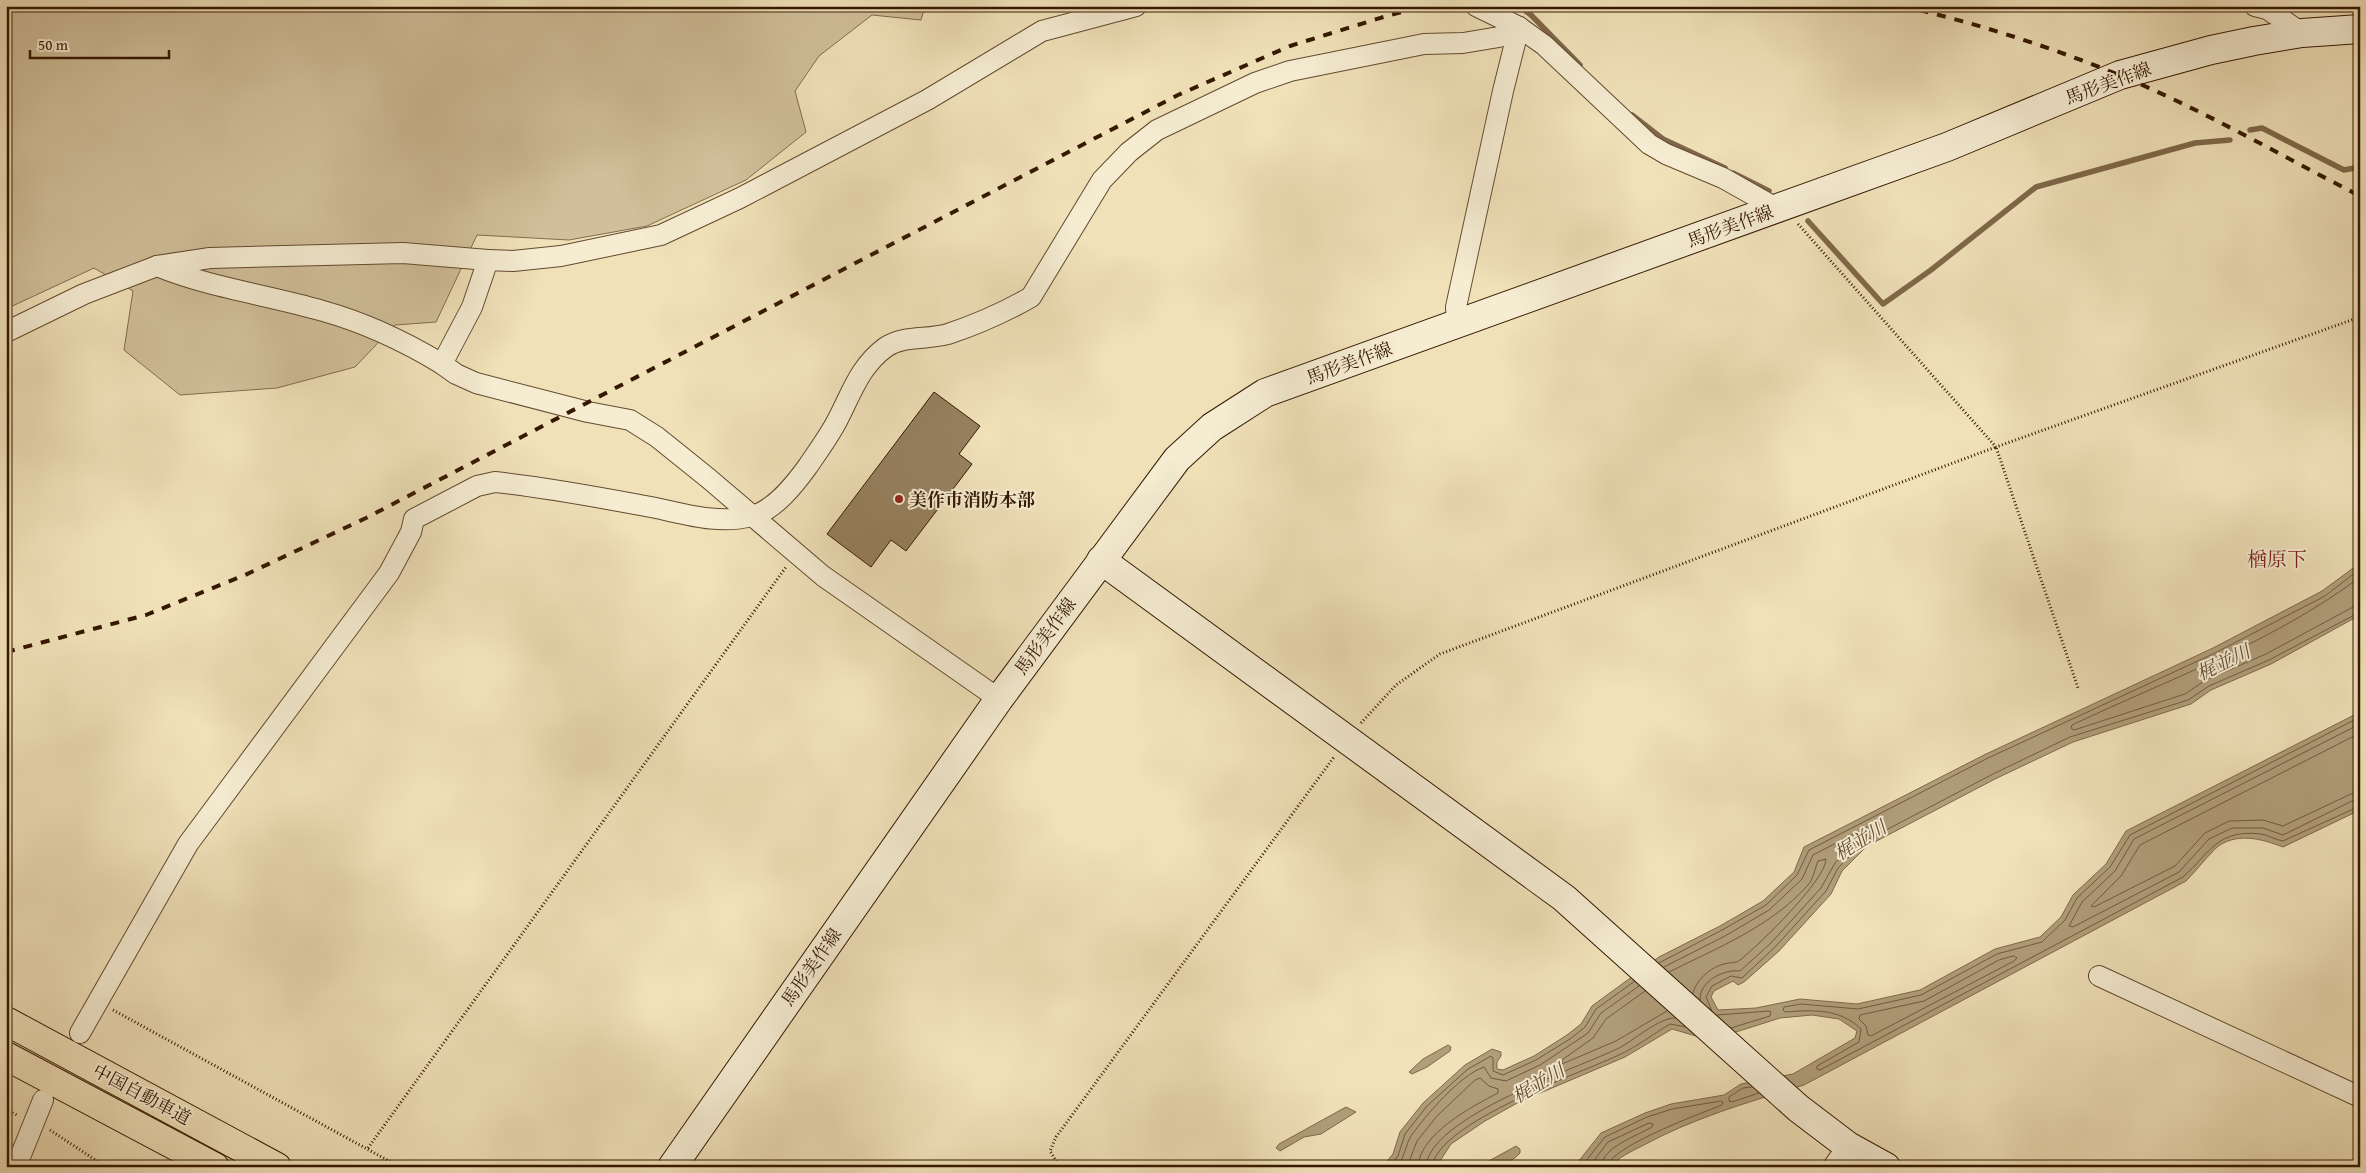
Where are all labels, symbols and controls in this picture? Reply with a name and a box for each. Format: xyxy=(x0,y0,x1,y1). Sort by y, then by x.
scale bar xyxy=(30,28,169,60)
text: 50 m xyxy=(38,34,69,55)
street label: 馬形美作線 xyxy=(2061,55,2155,111)
street label: 馬形美作線 xyxy=(1683,198,1777,254)
street label: 馬形美作線 xyxy=(1302,335,1396,391)
place label: 美作市消防本部 xyxy=(909,486,1035,513)
marker: 美作市消防本部 xyxy=(893,493,905,505)
district label: 楢原下 xyxy=(2247,544,2307,573)
street label: 馬形美作線 xyxy=(1008,592,1082,680)
water label: 梶並川 xyxy=(2191,636,2257,687)
water label: 梶並川 xyxy=(1828,812,1893,867)
street label: 馬形美作線 xyxy=(774,922,848,1012)
water label: 梶並川 xyxy=(1506,1055,1571,1110)
street label: 中国自動車道 xyxy=(88,1057,196,1131)

